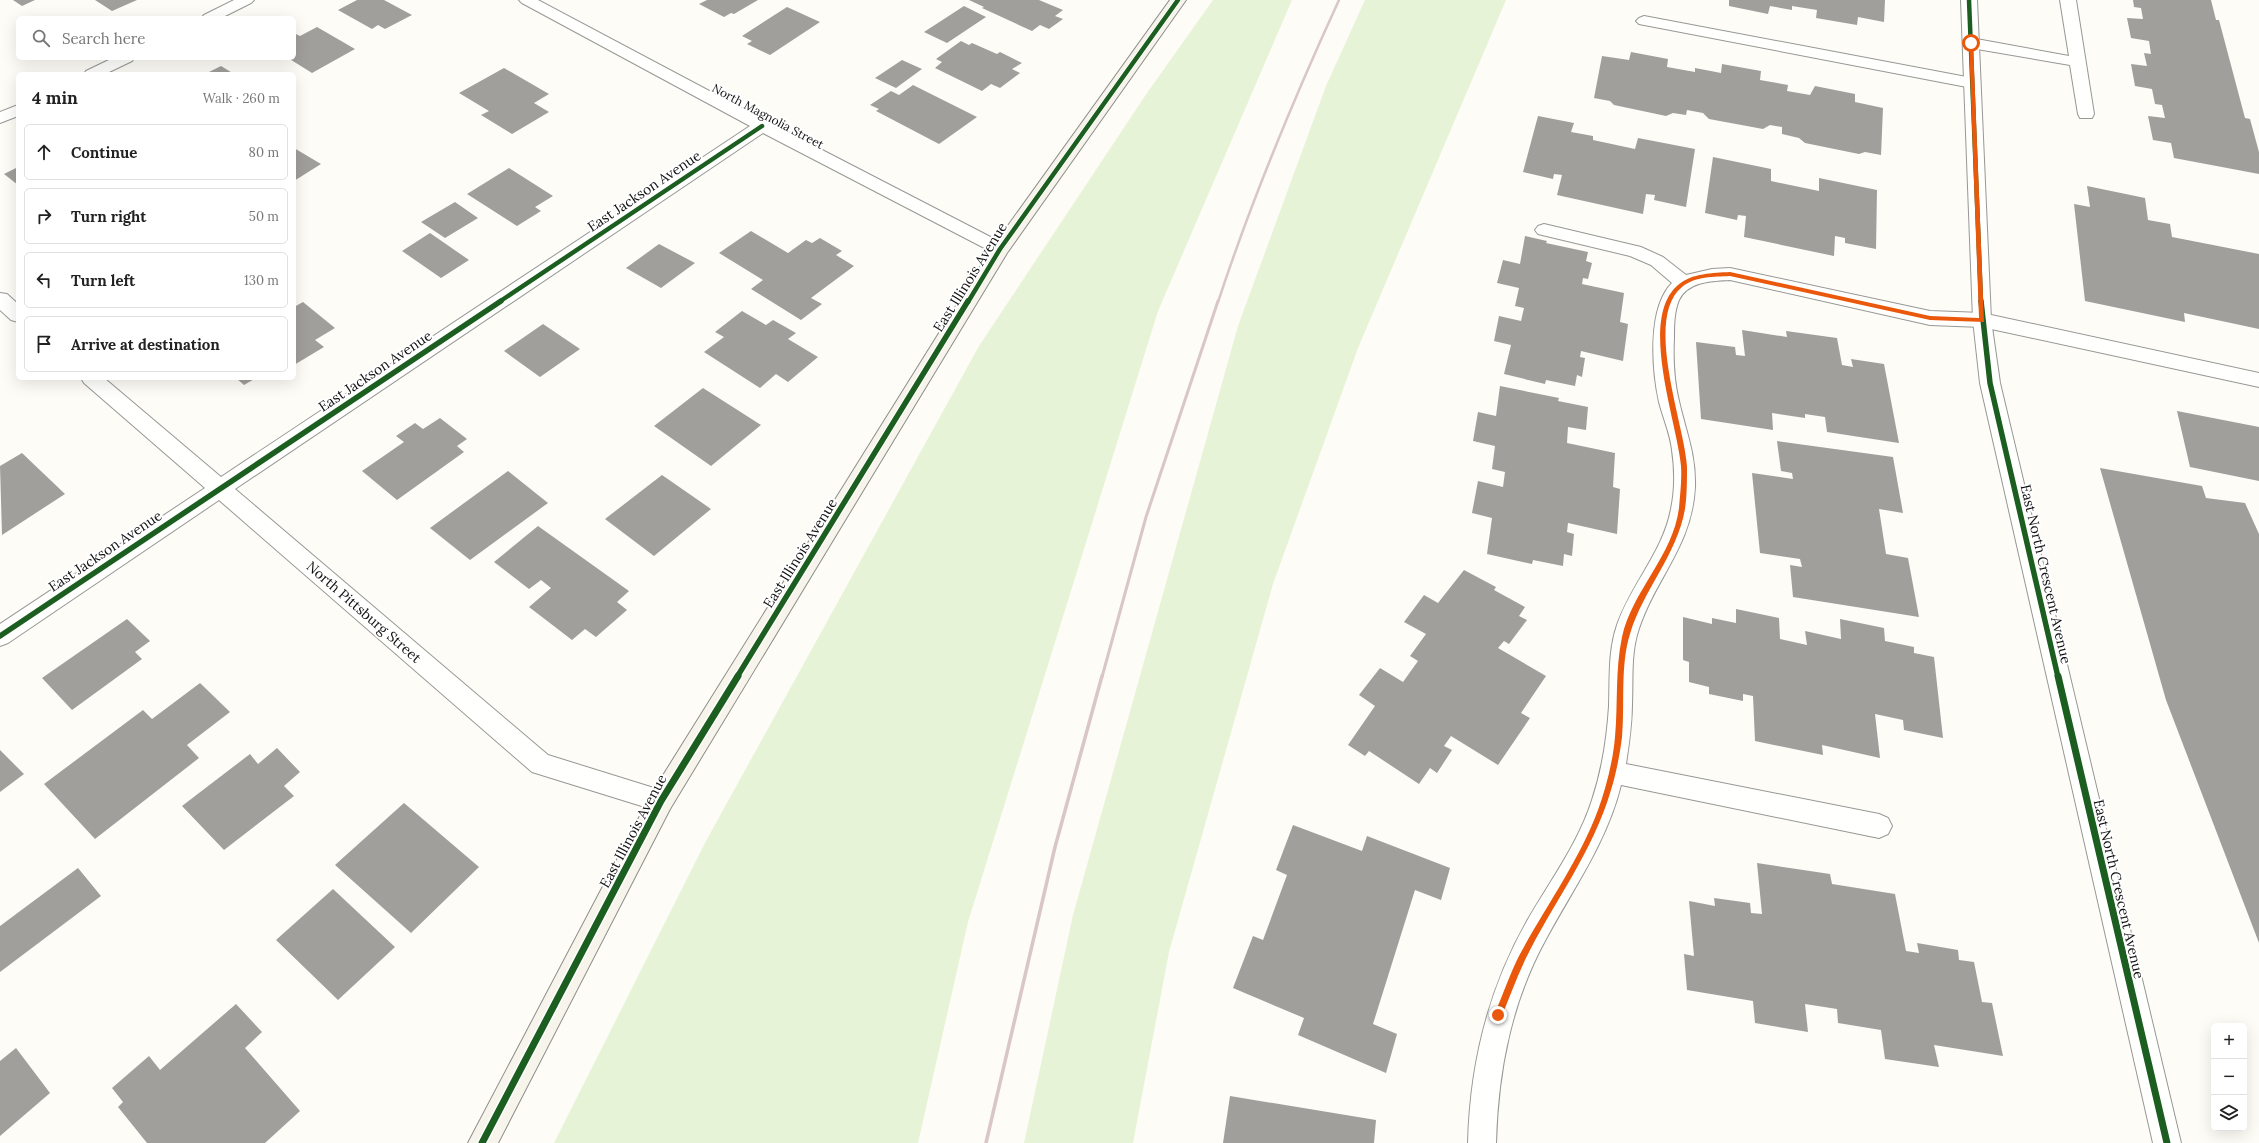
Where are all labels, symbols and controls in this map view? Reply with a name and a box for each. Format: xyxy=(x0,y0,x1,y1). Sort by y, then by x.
search box xyxy=(16,16,296,60)
icon: search xyxy=(30,27,52,49)
text: Search here xyxy=(62,29,145,48)
route start xyxy=(1962,34,1980,52)
street label: North Magnolia Street xyxy=(710,80,827,152)
text: 4 min xyxy=(32,87,78,109)
text: Walk · 260 m xyxy=(203,90,280,107)
icon: ahead xyxy=(33,141,55,163)
text: Continue xyxy=(71,143,137,162)
text: 80 m xyxy=(249,144,279,161)
street label: East Jackson Avenue xyxy=(584,146,705,236)
icon: right xyxy=(33,205,55,227)
text: Turn right xyxy=(71,207,147,226)
text: 50 m xyxy=(249,208,279,225)
street label: East Illinois Avenue xyxy=(929,218,1011,335)
icon: left xyxy=(33,269,55,291)
text: Turn left xyxy=(71,271,135,290)
text: 130 m xyxy=(244,272,279,289)
street label: East Jackson Avenue xyxy=(315,326,436,416)
icon: arrive xyxy=(33,333,55,355)
text: Arrive at destination xyxy=(71,335,220,354)
street label: East North Crescent Avenue xyxy=(2017,483,2076,666)
street label: East Illinois Avenue xyxy=(759,494,841,611)
street label: East Jackson Avenue xyxy=(45,506,166,596)
street label: North Pittsburg Street xyxy=(303,557,425,667)
street label: East Illinois Avenue xyxy=(595,771,671,891)
street label: East North Crescent Avenue xyxy=(2090,798,2149,981)
route end xyxy=(1489,1006,1507,1024)
map controls xyxy=(2211,1023,2247,1131)
button: + xyxy=(2211,1023,2247,1059)
button: − xyxy=(2211,1059,2247,1095)
button: layers xyxy=(2211,1095,2247,1131)

